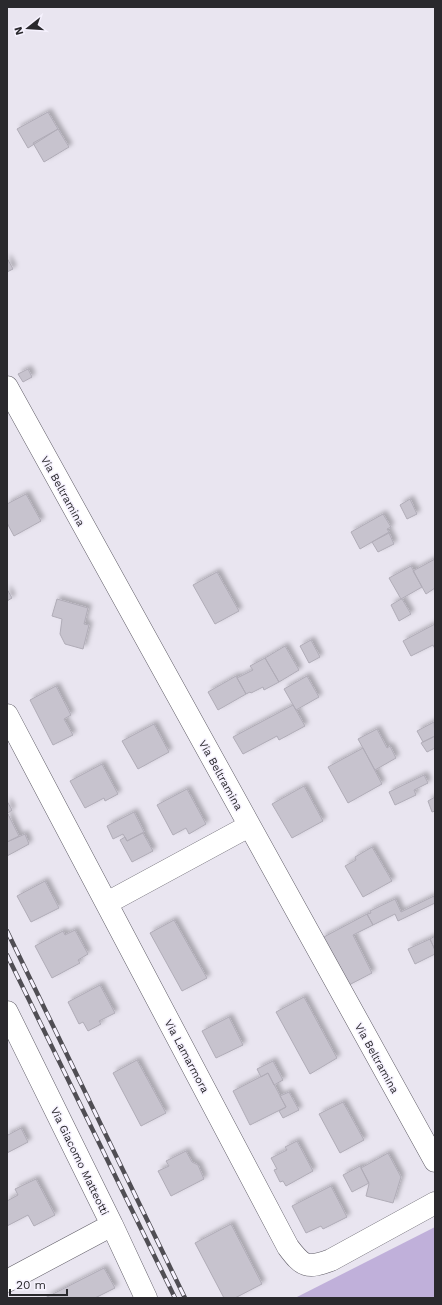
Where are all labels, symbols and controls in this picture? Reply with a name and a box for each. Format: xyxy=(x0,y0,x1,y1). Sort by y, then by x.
north arrow xyxy=(8,8,48,48)
text: N xyxy=(12,25,26,37)
street label: Via Beltramina xyxy=(38,454,87,529)
street label: Via Beltramina xyxy=(196,738,245,813)
street label: Via Lamarmora xyxy=(162,1017,211,1095)
street label: Via Beltramina xyxy=(352,1021,401,1096)
street label: Via Giacomo Matteotti xyxy=(48,1105,111,1217)
scale bar xyxy=(10,1271,67,1297)
text: 20 m xyxy=(16,1278,46,1292)

